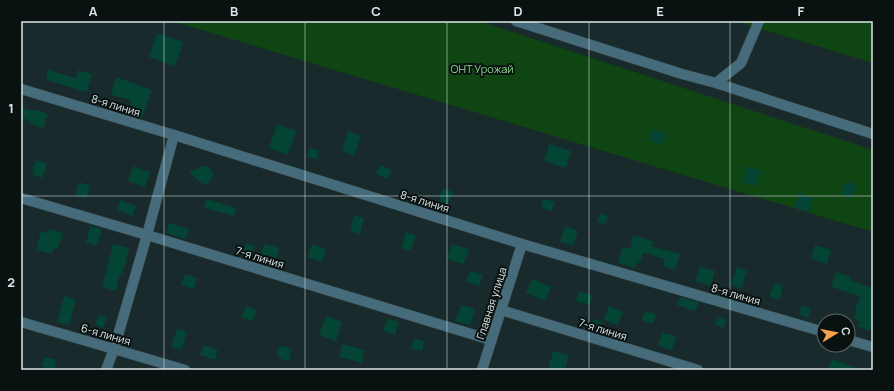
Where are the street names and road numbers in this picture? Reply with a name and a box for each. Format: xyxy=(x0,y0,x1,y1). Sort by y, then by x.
street label: 8-я линия xyxy=(90,90,142,120)
street label: 8-я линия xyxy=(399,186,451,216)
street label: 7-я линия xyxy=(234,243,286,271)
street label: Главная улица xyxy=(472,265,510,341)
street label: 8-я линия xyxy=(710,280,762,308)
street label: 7-я линия xyxy=(577,315,629,343)
street label: 6-я линия xyxy=(79,320,133,348)

